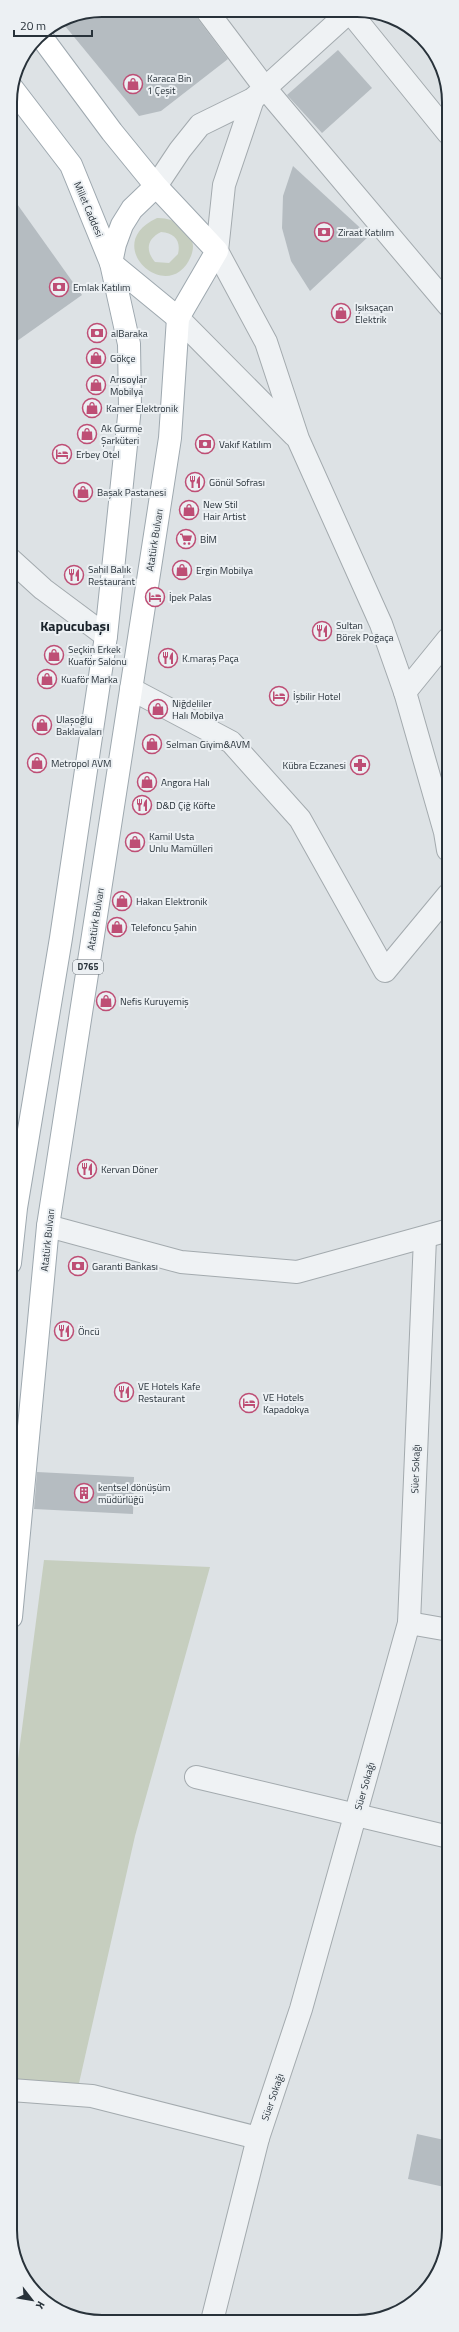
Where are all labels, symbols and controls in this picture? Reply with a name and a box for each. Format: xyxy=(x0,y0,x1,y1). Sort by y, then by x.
scale bar xyxy=(14,12,92,38)
text: 20 m xyxy=(20,16,46,35)
place label: Karaca Bin 1 Çeşit xyxy=(147,71,191,98)
shop icon: Karaca Bin 1 Çeşit xyxy=(122,73,144,95)
street label: Millet Caddesi xyxy=(70,179,107,239)
bank icon: Ziraat Katılım xyxy=(313,221,335,243)
place label: Ziraat Katılım xyxy=(338,225,394,240)
bank icon: Emlak Katılım xyxy=(48,276,70,298)
place label: Emlak Katılım xyxy=(73,280,130,295)
place label: Işıksaçan Elektrik xyxy=(355,300,394,327)
shop icon: Işıksaçan Elektrik xyxy=(330,302,352,324)
bank icon: alBaraka xyxy=(86,322,108,344)
place label: alBaraka xyxy=(111,326,148,341)
shop icon: Gökçe xyxy=(85,347,107,369)
place label: Gökçe xyxy=(110,351,135,366)
place label: Arısoylar Mobilya xyxy=(110,372,148,399)
shop icon: Arısoylar Mobilya xyxy=(85,374,107,396)
shop icon: Kamer Elektronik xyxy=(81,397,103,419)
place label: Kamer Elektronik xyxy=(106,401,178,416)
place label: Ak Gurme Şarküteri xyxy=(101,421,142,448)
shop icon: Ak Gurme Şarküteri xyxy=(76,423,98,445)
bank icon: Vakıf Katılım xyxy=(194,433,216,455)
place label: Vakıf Katılım xyxy=(219,437,271,452)
hotel icon: Erbey Otel xyxy=(51,443,73,465)
place label: Erbey Otel xyxy=(76,447,120,462)
restaurant icon: Gönül Sofrası xyxy=(184,471,206,493)
place label: Gönül Sofrası xyxy=(209,475,265,490)
shop icon: Başak Pastanesi xyxy=(72,481,94,503)
place label: Başak Pastanesi xyxy=(97,485,166,500)
place label: New Stil Hair Artist xyxy=(203,497,246,524)
shop icon: New Stil Hair Artist xyxy=(178,499,200,521)
street label: Atatürk Bulvarı xyxy=(142,508,167,572)
supermarket icon: BİM xyxy=(175,528,197,550)
place label: BİM xyxy=(200,532,217,547)
shop icon: Ergin Mobilya xyxy=(171,559,193,581)
place label: Sahil Balık Restaurant xyxy=(88,562,135,589)
place label: Ergin Mobilya xyxy=(196,563,253,578)
restaurant icon: Sahil Balık Restaurant xyxy=(63,564,85,586)
hotel icon: İpek Palas xyxy=(144,586,166,608)
place label: İpek Palas xyxy=(169,590,212,605)
district label: Kapucubaşı xyxy=(40,615,110,636)
place label: Sultan Börek Poğaça xyxy=(336,618,394,645)
restaurant icon: Sultan Börek Poğaça xyxy=(311,620,333,642)
place label: Seçkin Erkek Kuaför Salonu xyxy=(68,642,127,669)
shop icon: Seçkin Erkek Kuaför Salonu xyxy=(43,644,65,666)
restaurant icon: K.maraş Paça xyxy=(157,647,179,669)
place label: K.maraş Paça xyxy=(182,651,239,666)
shop icon: Kuaför Marka xyxy=(36,668,58,690)
place label: Kuaför Marka xyxy=(61,672,118,687)
hotel icon: İşbilir Hotel xyxy=(268,685,290,707)
place label: İşbilir Hotel xyxy=(293,689,341,704)
place label: Niğdeliler Halı Mobilya xyxy=(172,696,224,723)
shop icon: Niğdeliler Halı Mobilya xyxy=(147,698,169,720)
place label: Ulaşoğlu Baklavaları xyxy=(56,712,102,739)
shop icon: Ulaşoğlu Baklavaları xyxy=(31,714,53,736)
shop icon: Selman Giyim&AVM xyxy=(141,733,163,755)
place label: Selman Giyim&AVM xyxy=(166,737,250,752)
shop icon: Metropol AVM xyxy=(26,752,48,774)
pharmacy icon: Kübra Eczanesi xyxy=(349,754,371,776)
place label: Metropol AVM xyxy=(51,756,111,771)
place label: Kübra Eczanesi xyxy=(283,758,346,773)
shop icon: Angora Halı xyxy=(136,771,158,793)
place label: Angora Halı xyxy=(161,775,210,790)
restaurant icon: D&D Çiğ Köfte xyxy=(131,794,153,816)
place label: D&D Çiğ Köfte xyxy=(156,798,216,813)
place label: Kamil Usta Unlu Mamülleri xyxy=(149,829,213,856)
shop icon: Kamil Usta Unlu Mamülleri xyxy=(124,831,146,853)
street label: Atatürk Bulvarı xyxy=(83,887,108,951)
shop icon: Hakan Elektronik xyxy=(111,890,133,912)
place label: Hakan Elektronik xyxy=(136,894,207,909)
shop icon: Telefoncu Şahin xyxy=(106,916,128,938)
place label: Telefoncu Şahin xyxy=(131,920,197,935)
road number: D765 xyxy=(73,960,103,974)
shop icon: Nefis Kuruyemiş xyxy=(95,990,117,1012)
place label: Nefis Kuruyemiş xyxy=(120,994,189,1009)
restaurant icon: Kervan Döner xyxy=(76,1158,98,1180)
place label: Kervan Döner xyxy=(101,1162,159,1177)
street label: Atatürk Bulvarı xyxy=(37,1208,58,1272)
bank icon: Garanti Bankası xyxy=(67,1255,89,1277)
place label: Garanti Bankası xyxy=(92,1259,158,1274)
restaurant icon: Öncü xyxy=(53,1320,75,1342)
place label: Öncü xyxy=(78,1324,100,1339)
place label: VE Hotels Kafe Restaurant xyxy=(138,1379,200,1406)
restaurant icon: VE Hotels Kafe Restaurant xyxy=(113,1381,135,1403)
place label: VE Hotels Kapadokya xyxy=(263,1390,309,1417)
hotel icon: VE Hotels Kapadokya xyxy=(238,1392,260,1414)
street label: Süer Sokağı xyxy=(407,1444,424,1494)
place label: kentsel dönüşüm müdürlüğü xyxy=(98,1480,170,1507)
building icon: kentsel dönüşüm müdürlüğü xyxy=(73,1482,95,1504)
street label: Süer Sokağı xyxy=(350,1760,378,1812)
street label: Süer Sokağı xyxy=(257,2071,288,2123)
north arrow xyxy=(12,2280,52,2320)
text: K xyxy=(32,2298,49,2312)

